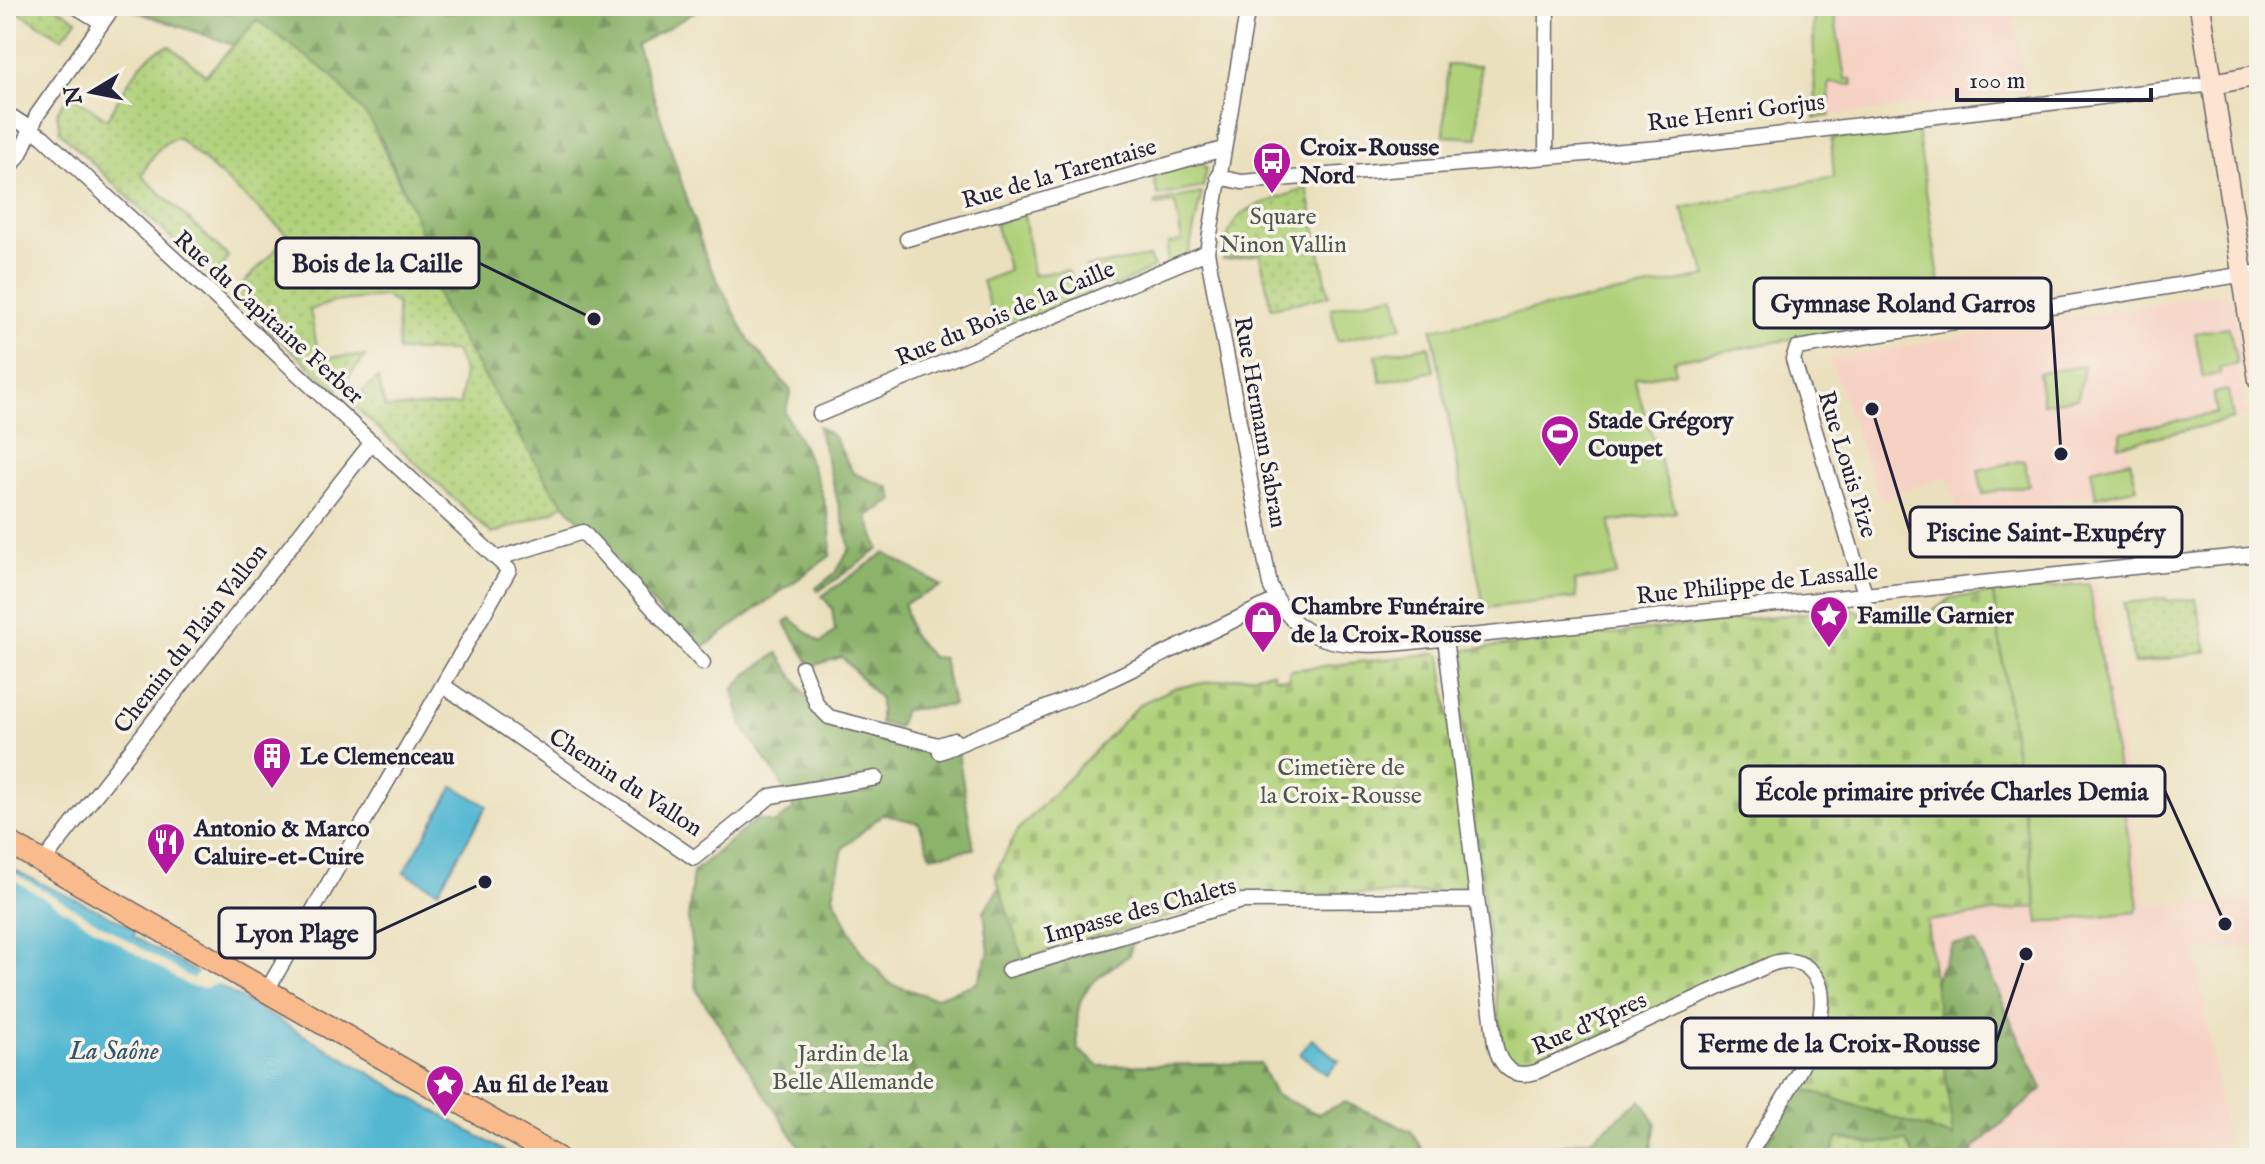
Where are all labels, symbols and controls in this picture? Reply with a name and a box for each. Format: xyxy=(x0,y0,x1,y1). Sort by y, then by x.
north arrow xyxy=(52,52,132,132)
scale bar xyxy=(1957,52,2151,102)
text: 100 m xyxy=(1969,66,2025,97)
text: N xyxy=(59,83,90,108)
street label: Rue Henri Gorjus xyxy=(1646,87,1827,140)
street label: Rue de la Tarentaise xyxy=(958,132,1160,217)
place label: Croix-Rousse Nord xyxy=(1299,133,1439,192)
bus stop icon: Croix-Rousse Nord xyxy=(1251,140,1293,195)
park label: Square Ninon Vallin xyxy=(1219,202,1347,261)
street label: Rue du Capitaine Ferber xyxy=(166,224,370,412)
callout: Bois de la Caille xyxy=(276,238,479,288)
text: Bois de la Caille xyxy=(291,248,463,281)
street label: Rue du Bois de la Caille xyxy=(891,254,1120,375)
callout: Gymnase Roland Garros xyxy=(1754,278,2051,328)
text: Gymnase Roland Garros xyxy=(1771,288,2035,321)
street label: Rue Hermann Sabran xyxy=(1226,314,1293,531)
street label: Rue Louis Pize xyxy=(1810,387,1884,542)
place label: Stade Grégory Coupet xyxy=(1588,406,1734,465)
sports icon: Stade Grégory Coupet xyxy=(1539,413,1581,468)
callout: Piscine Saint-Exupéry xyxy=(1910,507,2182,557)
text: Piscine Saint-Exupéry xyxy=(1926,517,2167,550)
street label: Chemin du Plain Vallon xyxy=(107,537,275,740)
street label: Rue Philippe de Lassalle xyxy=(1635,556,1880,613)
place label: Chambre Funéraire de la Croix-Rousse xyxy=(1291,592,1484,651)
place icon: Famille Garnier xyxy=(1808,594,1850,649)
shop icon: Chambre Funéraire de la Croix-Rousse xyxy=(1242,599,1284,654)
place label: Famille Garnier xyxy=(1857,601,2014,632)
street label: Chemin du Vallon xyxy=(542,722,708,845)
building icon: Le Clemenceau xyxy=(251,735,293,790)
place label: Le Clemenceau xyxy=(300,742,455,773)
park label: Cimetière de la Croix-Rousse xyxy=(1260,753,1422,812)
callout: École primaire privée Charles Demia xyxy=(1740,766,2165,816)
text: École primaire privée Charles Demia xyxy=(1756,776,2149,809)
place label: Antonio & Marco Caluire-et-Cuire xyxy=(193,814,370,873)
restaurant icon: Antonio & Marco Caluire-et-Cuire xyxy=(145,821,187,876)
street label: Impasse des Chalets xyxy=(1041,871,1240,952)
callout: Lyon Plage xyxy=(219,908,375,958)
text: Lyon Plage xyxy=(235,918,359,951)
street label: Rue d'Ypres xyxy=(1527,985,1652,1063)
callout: Ferme de la Croix-Rousse xyxy=(1682,1018,1996,1068)
text: Ferme de la Croix-Rousse xyxy=(1698,1028,1980,1061)
water label: La Saône xyxy=(68,1035,159,1068)
park label: Jardin de la Belle Allemande xyxy=(772,1039,934,1098)
place icon: Au fil de l'eau xyxy=(424,1063,466,1118)
place label: Au fil de l'eau xyxy=(472,1070,609,1101)

